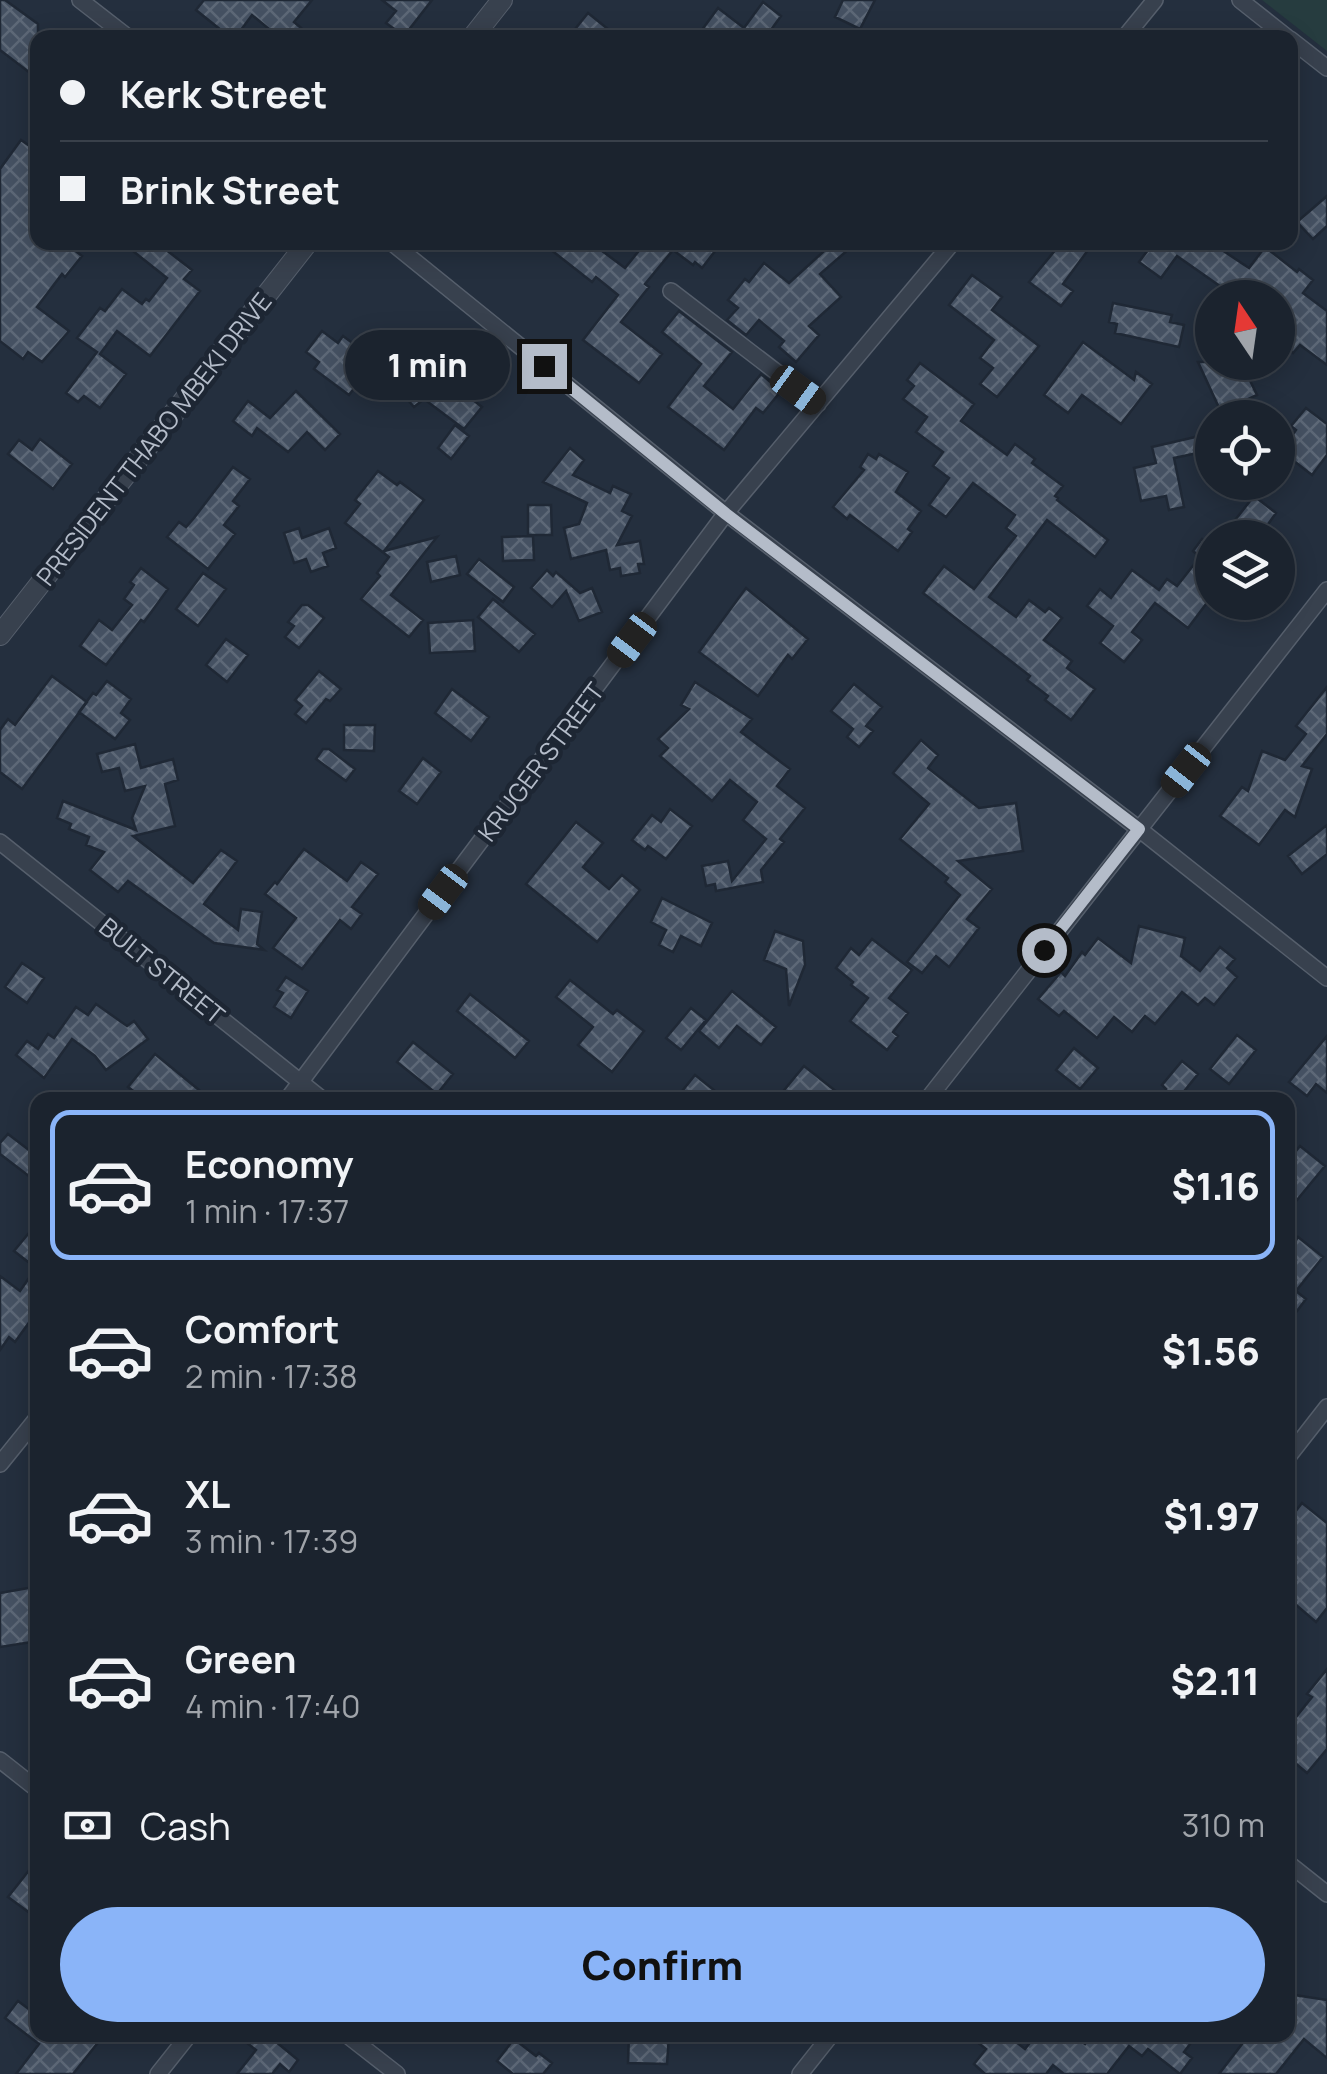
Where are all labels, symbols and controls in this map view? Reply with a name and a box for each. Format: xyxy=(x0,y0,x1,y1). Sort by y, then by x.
text: Kerk Street xyxy=(120,67,328,119)
text: Brink Street xyxy=(120,163,340,215)
north arrow xyxy=(1195,280,1295,380)
map controls xyxy=(1195,280,1295,620)
street label: PRESIDENT THABO MBEKI DRIVE xyxy=(28,285,279,593)
callout: 1 min xyxy=(344,331,509,401)
text: 1 min xyxy=(387,343,468,387)
route end xyxy=(522,344,567,389)
car xyxy=(765,360,831,420)
button: locate xyxy=(1195,400,1295,500)
button: layers xyxy=(1195,520,1295,620)
car xyxy=(602,607,662,673)
street label: KRUGER STREET xyxy=(469,675,612,848)
car xyxy=(1156,737,1216,803)
car xyxy=(413,859,473,925)
street label: BULT STREET xyxy=(92,909,232,1032)
route start xyxy=(1022,928,1067,973)
text: Economy xyxy=(185,1137,354,1189)
icon: car xyxy=(65,1140,155,1230)
text: $1.16 xyxy=(1171,1159,1260,1211)
text: 1 min · 17:37 xyxy=(185,1189,349,1233)
text: Comfort xyxy=(185,1302,339,1354)
icon: car xyxy=(65,1305,155,1395)
text: $1.56 xyxy=(1162,1324,1260,1376)
text: 2 min · 17:38 xyxy=(185,1354,358,1398)
text: XL xyxy=(185,1467,230,1519)
icon: car xyxy=(65,1470,155,1560)
text: $1.97 xyxy=(1163,1489,1260,1541)
text: 3 min · 17:39 xyxy=(185,1519,358,1563)
text: Green xyxy=(185,1632,297,1684)
icon: car xyxy=(65,1635,155,1725)
text: $2.11 xyxy=(1171,1654,1260,1706)
text: 4 min · 17:40 xyxy=(185,1684,360,1728)
icon: cash xyxy=(60,1798,115,1853)
text: Cash xyxy=(140,1799,231,1851)
text: 310 m xyxy=(1182,1803,1265,1847)
button: Confirm xyxy=(60,1907,1265,2022)

